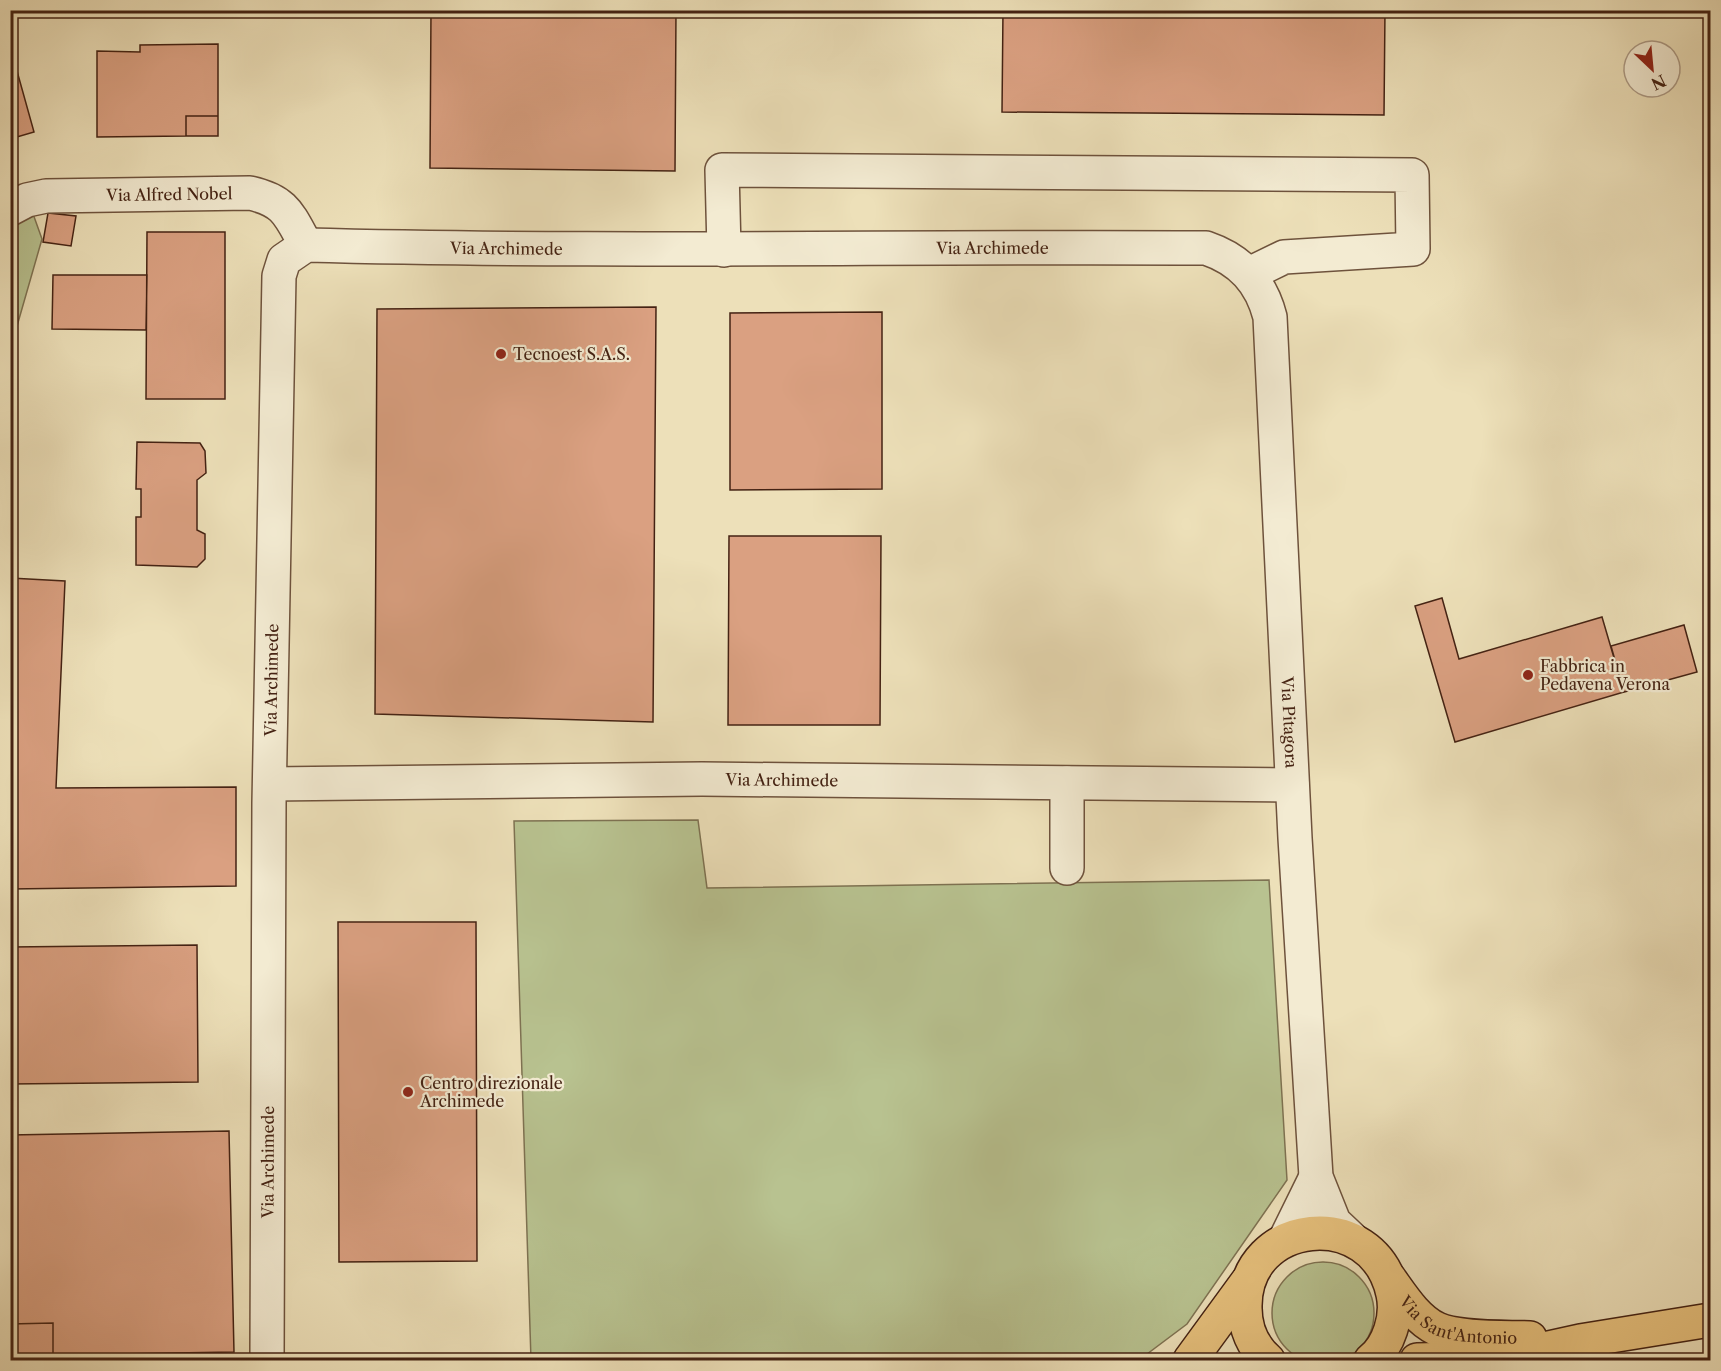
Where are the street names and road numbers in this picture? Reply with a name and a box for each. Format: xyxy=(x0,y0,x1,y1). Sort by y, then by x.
street label: Via Alfred Nobel xyxy=(105,183,233,205)
street label: Via Archimede xyxy=(449,238,563,259)
street label: Via Archimede xyxy=(935,238,1049,258)
street label: Via Archimede xyxy=(260,624,282,738)
street label: Via Pitagora xyxy=(1277,675,1302,769)
street label: Via Archimede xyxy=(725,769,838,790)
street label: Via Archimede xyxy=(258,1106,278,1219)
street label: Via Sant'Antonio xyxy=(1395,1291,1517,1348)

